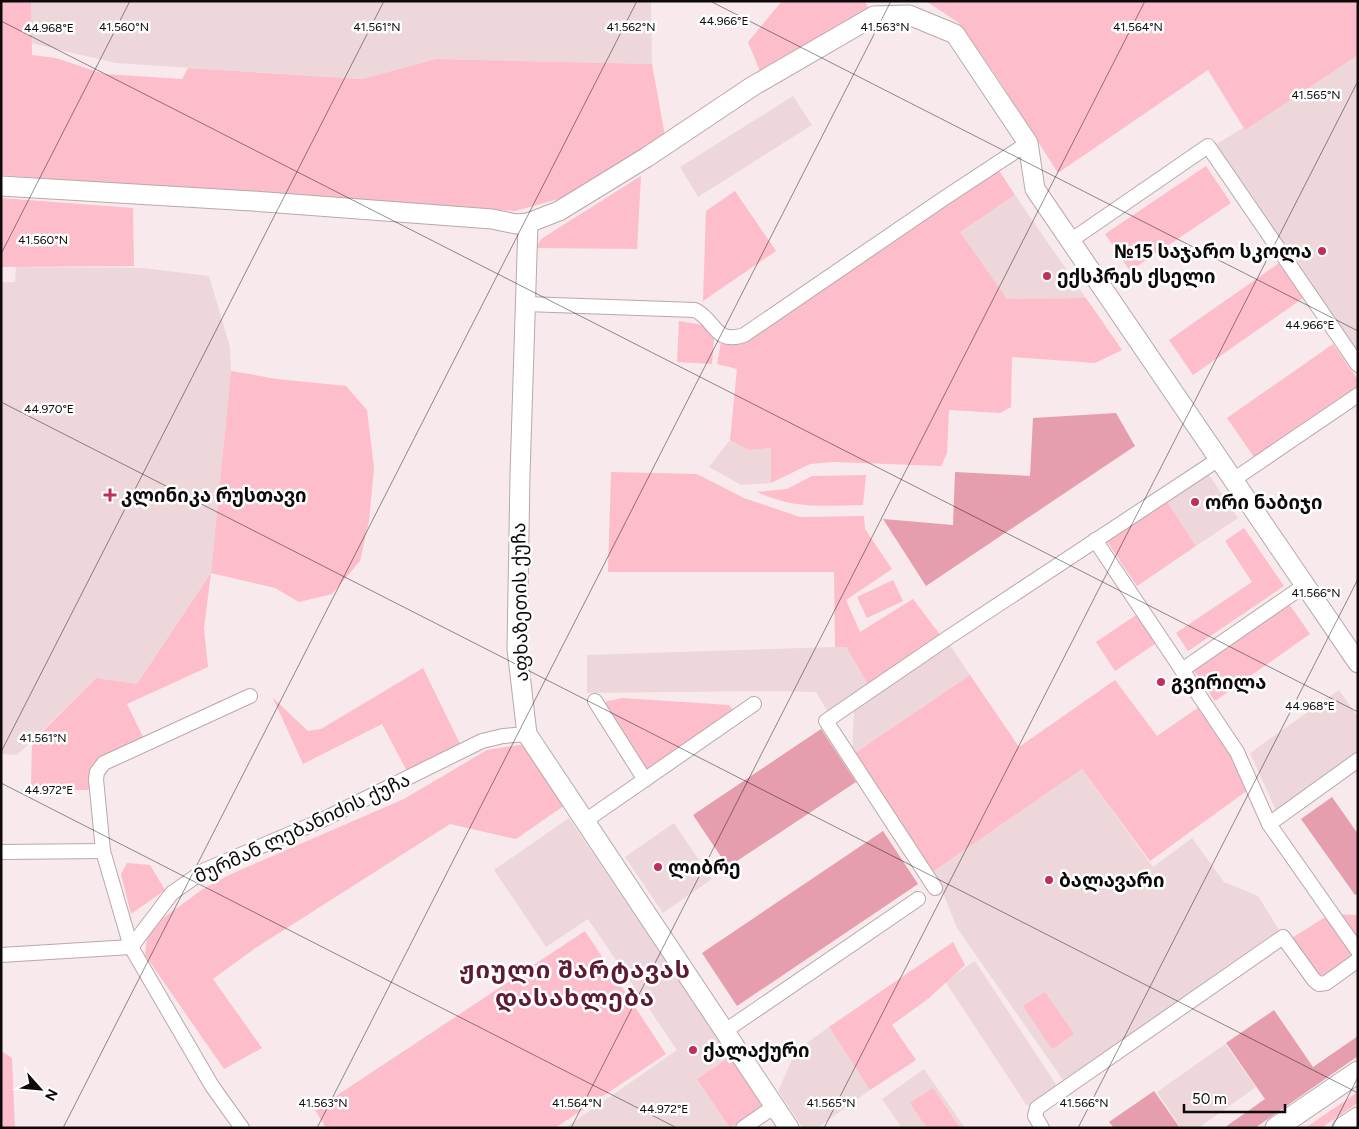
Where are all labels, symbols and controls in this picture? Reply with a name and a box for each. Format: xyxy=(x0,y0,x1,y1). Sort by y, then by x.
text: 44.966°E xyxy=(699,14,749,28)
text: 41.560°N xyxy=(99,20,149,34)
text: 41.561°N xyxy=(353,20,401,34)
text: 41.562°N xyxy=(606,20,656,34)
text: 41.563°N xyxy=(861,20,909,34)
text: 41.564°N xyxy=(1113,20,1163,34)
text: 44.968°E xyxy=(24,21,74,35)
text: 41.565°N xyxy=(1291,88,1341,102)
text: 41.560°N xyxy=(18,233,68,247)
place label: №15 საჯარო სკოლა xyxy=(1114,240,1312,263)
marker: №15 საჯარო სკოლა xyxy=(1316,245,1328,257)
place label: ექსპრეს ქსელი xyxy=(1057,265,1215,288)
marker: ექსპრეს ქსელი xyxy=(1041,270,1053,282)
text: 44.966°E xyxy=(1285,318,1335,332)
text: 44.970°E xyxy=(24,402,74,416)
place label: კლინიკა რუსთავი xyxy=(121,484,307,507)
marker: კლინიკა რუსთავი xyxy=(103,488,117,502)
place label: ორი ნაბიჯი xyxy=(1205,491,1322,514)
marker: ორი ნაბიჯი xyxy=(1189,496,1201,508)
street label: აფხაზეთის ქუჩა xyxy=(507,522,533,682)
text: 41.566°N xyxy=(1291,586,1341,600)
place label: გვირილა xyxy=(1171,671,1266,694)
marker: გვირილა xyxy=(1155,676,1167,688)
text: 44.968°E xyxy=(1285,699,1335,713)
text: 41.561°N xyxy=(19,731,67,745)
street label: მურმან ლებანიძის ქუჩა xyxy=(191,768,414,889)
text: 44.972°E xyxy=(25,783,73,797)
place label: ლიბრე xyxy=(668,856,741,879)
marker: ლიბრე xyxy=(652,861,664,873)
place label: ბალავარი xyxy=(1059,869,1164,892)
marker: ბალავარი xyxy=(1043,874,1055,886)
district label: ჟიული შარტავას დასახლება xyxy=(459,955,691,1013)
place label: ქალაქური xyxy=(703,1039,810,1062)
marker: ქალაქური xyxy=(687,1044,699,1056)
north arrow xyxy=(15,1064,65,1114)
scale bar xyxy=(1184,1082,1285,1114)
text: N xyxy=(41,1086,61,1103)
text: 50 m xyxy=(1192,1090,1227,1108)
text: 41.563°N xyxy=(299,1096,347,1110)
text: 41.564°N xyxy=(552,1096,602,1110)
text: 41.565°N xyxy=(806,1096,856,1110)
text: 41.566°N xyxy=(1059,1096,1109,1110)
text: 44.972°E xyxy=(640,1102,688,1116)

